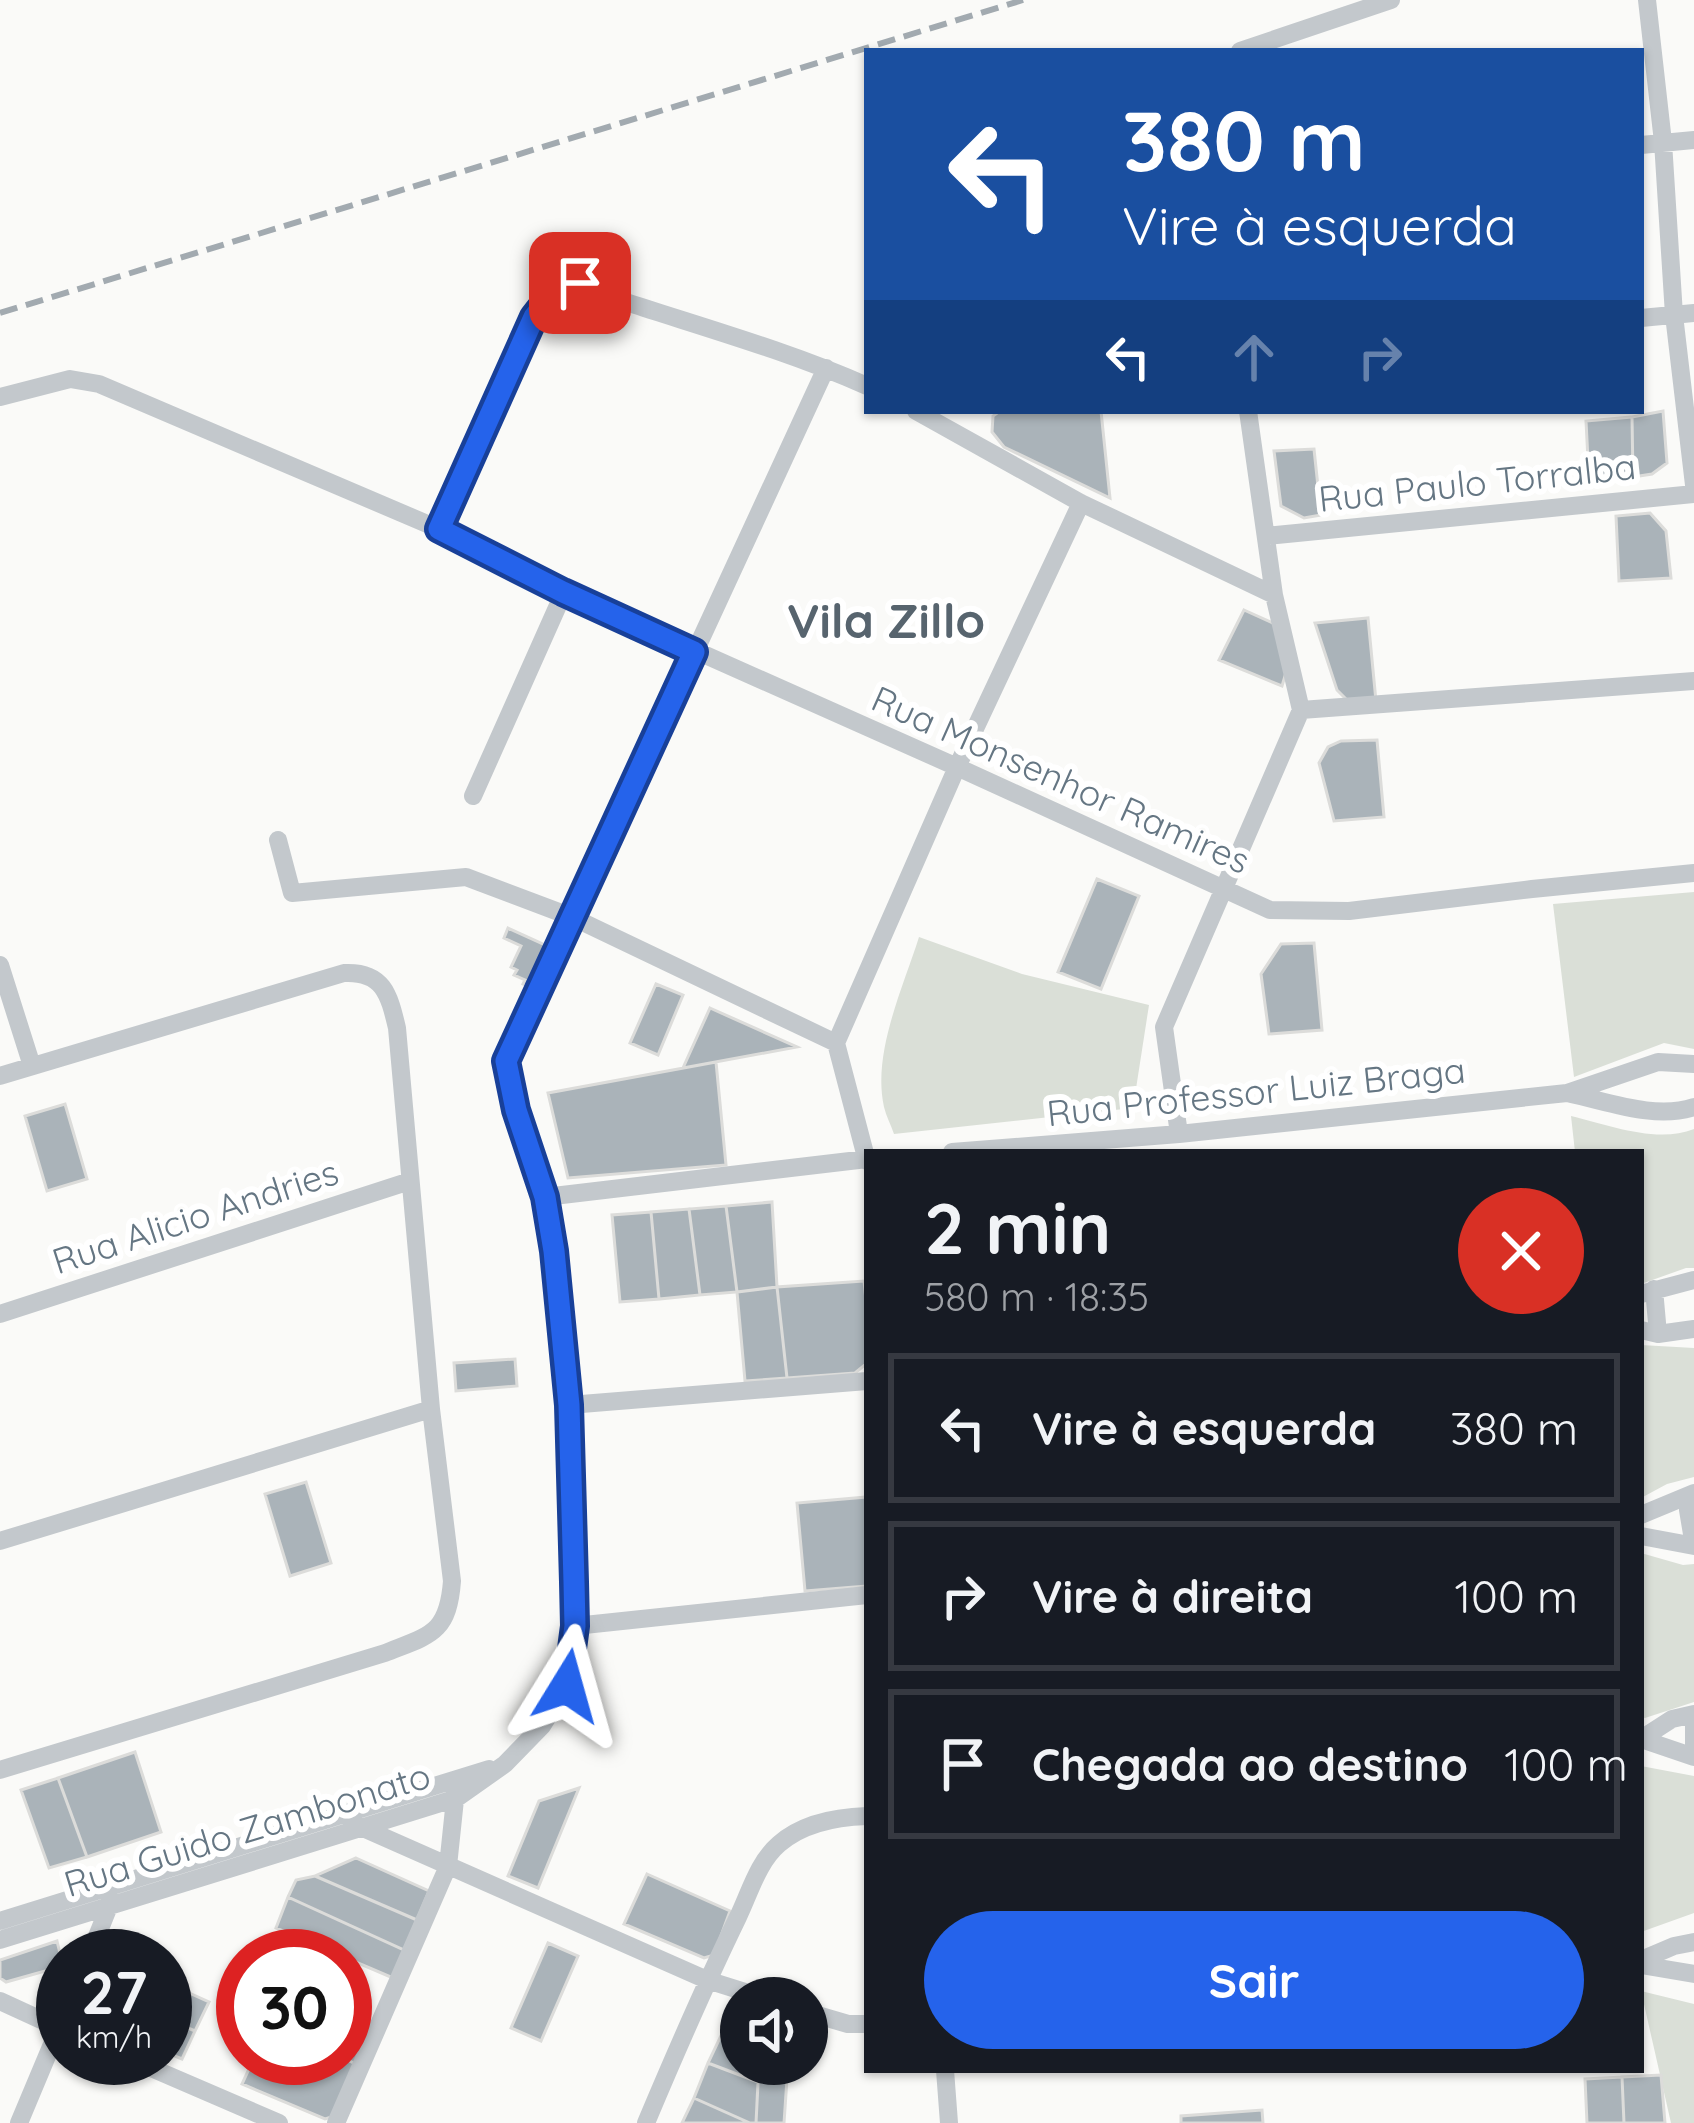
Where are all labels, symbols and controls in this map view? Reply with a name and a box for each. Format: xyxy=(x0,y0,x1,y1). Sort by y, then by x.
text: 380 m xyxy=(1122,87,1366,192)
icon: left xyxy=(924,96,1080,252)
text: Vire à esquerda xyxy=(1122,191,1517,259)
pin xyxy=(529,232,631,334)
icon: arrive xyxy=(547,250,613,316)
icon: left xyxy=(1095,324,1161,390)
icon: ahead xyxy=(1221,324,1287,390)
icon: right xyxy=(1347,324,1413,390)
street label: Rua Paulo Torralba xyxy=(1316,443,1638,521)
district label: Vila Zillo xyxy=(787,590,985,650)
street label: Rua Monsenhor Ramires xyxy=(865,675,1257,883)
street label: Rua Professor Luiz Braga xyxy=(1045,1047,1467,1135)
street label: Rua Alicio Andries xyxy=(46,1149,344,1283)
text: 2 min xyxy=(924,1182,1111,1272)
button: close xyxy=(1458,1188,1584,1314)
text: 580 m · 18:35 xyxy=(924,1272,1149,1321)
icon: left xyxy=(930,1395,996,1461)
text: Vire à esquerda xyxy=(1032,1400,1376,1456)
text: 380 m xyxy=(1450,1400,1578,1456)
icon: right xyxy=(930,1563,996,1629)
text: Vire à direita xyxy=(1032,1568,1313,1624)
text: 100 m xyxy=(1454,1568,1578,1624)
position arrow xyxy=(504,1623,630,1749)
icon: arrive xyxy=(930,1731,996,1797)
text: Chegada ao destino xyxy=(1032,1736,1468,1792)
text: 100 m xyxy=(1504,1736,1628,1792)
street label: Rua Guido Zambonato xyxy=(59,1752,435,1906)
button: Sair xyxy=(924,1911,1584,2049)
speed limit sign: 30 xyxy=(216,1929,372,2085)
text: 27 xyxy=(80,1954,148,2029)
map controls xyxy=(720,1977,828,2085)
button: sound xyxy=(720,1977,828,2085)
text: km/h xyxy=(76,2018,152,2056)

